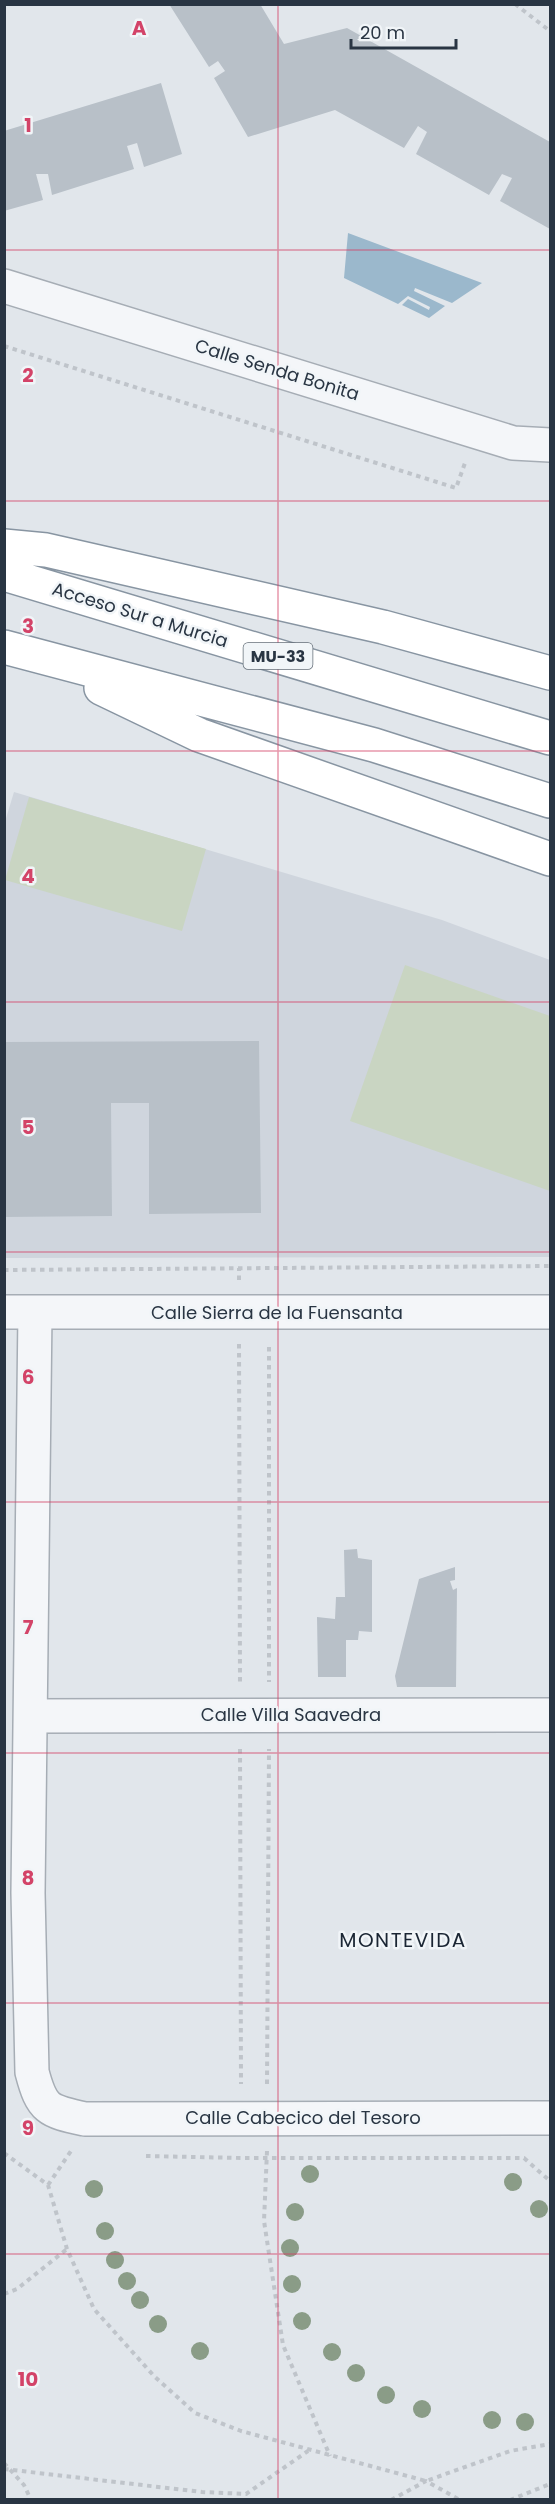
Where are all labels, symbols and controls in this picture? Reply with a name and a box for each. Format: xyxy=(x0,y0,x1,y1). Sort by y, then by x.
scale bar xyxy=(351,12,456,50)
text: A xyxy=(132,14,147,42)
text: 20 m xyxy=(360,20,405,45)
text: 1 xyxy=(24,111,32,139)
street label: Calle Senda Bonita xyxy=(192,333,362,406)
text: 2 xyxy=(22,361,34,389)
street label: Acceso Sur a Murcia xyxy=(49,576,231,653)
text: 3 xyxy=(22,612,34,640)
road number: MU-33 xyxy=(244,643,312,669)
text: 4 xyxy=(21,862,35,890)
text: 5 xyxy=(22,1113,35,1141)
street label: Calle Sierra de la Fuensanta xyxy=(151,1300,403,1325)
text: 6 xyxy=(22,1363,34,1391)
text: 7 xyxy=(23,1613,34,1641)
street label: Calle Villa Saavedra xyxy=(201,1702,381,1727)
text: 8 xyxy=(22,1864,34,1892)
district label: MONTEVIDA xyxy=(339,1926,467,1954)
street label: Calle Cabecico del Tesoro xyxy=(185,2105,421,2130)
text: 9 xyxy=(22,2114,34,2142)
text: 10 xyxy=(18,2365,38,2393)

